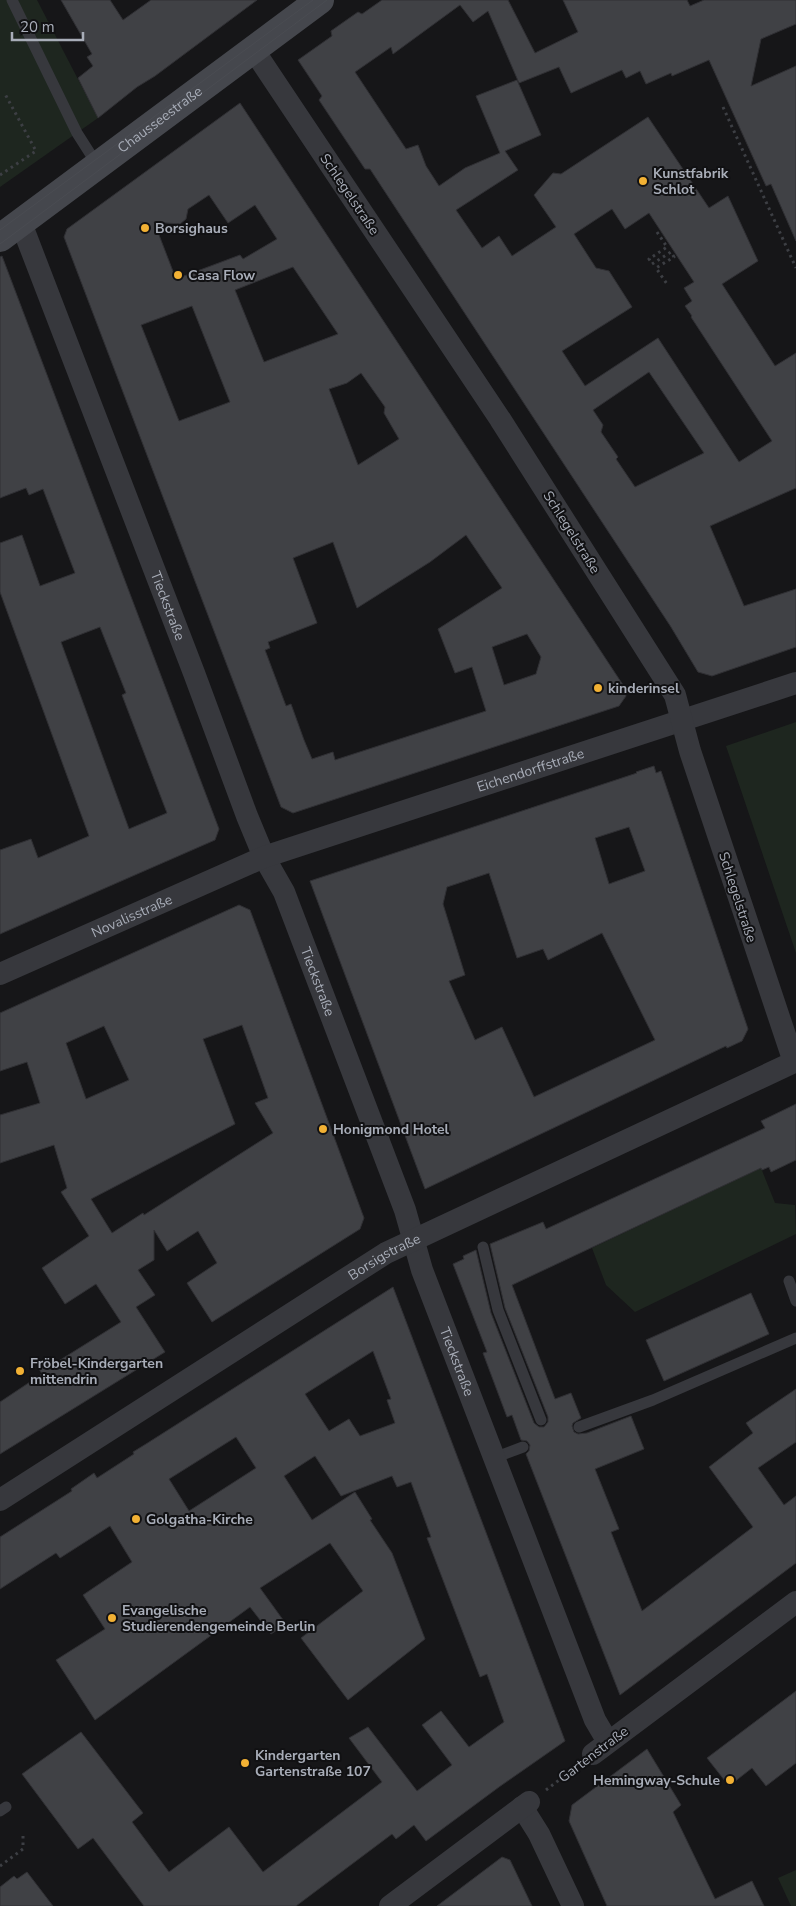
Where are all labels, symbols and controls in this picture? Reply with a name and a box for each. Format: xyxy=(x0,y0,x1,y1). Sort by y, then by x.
scale bar xyxy=(12,10,84,42)
text: 20 m xyxy=(20,17,55,37)
street label: Chausseestraße xyxy=(114,82,206,157)
street label: Schlegelstraße xyxy=(315,150,384,239)
place label: Kunstfabrik Schlot xyxy=(653,164,729,199)
marker: Kunstfabrik Schlot xyxy=(637,175,649,187)
place label: Borsighaus xyxy=(155,219,228,238)
marker: Borsighaus xyxy=(139,222,151,234)
place label: Casa Flow xyxy=(188,266,255,285)
marker: Casa Flow xyxy=(172,269,184,281)
street label: Schlegelstraße xyxy=(539,487,605,577)
street label: Tieckstraße xyxy=(146,569,190,643)
place label: kinderinsel xyxy=(608,679,680,698)
marker: kinderinsel xyxy=(592,682,604,694)
street label: Eichendorffstraße xyxy=(474,744,587,797)
street label: Schlegelstraße xyxy=(714,849,761,945)
street label: Novalisstraße xyxy=(88,890,175,942)
street label: Tieckstraße xyxy=(296,944,339,1019)
place label: Honigmond Hotel xyxy=(333,1120,450,1139)
marker: Honigmond Hotel xyxy=(317,1123,329,1135)
street label: Borsigstraße xyxy=(345,1229,424,1285)
street label: Tieckstraße xyxy=(435,1324,479,1399)
place label: Fröbel-Kindergarten mittendrin xyxy=(30,1354,163,1389)
marker: Fröbel-Kindergarten mittendrin xyxy=(14,1365,26,1377)
place label: Golgatha-Kirche xyxy=(146,1510,253,1529)
marker: Golgatha-Kirche xyxy=(130,1513,142,1525)
place label: Evangelische Studierendengemeinde Berlin xyxy=(122,1601,316,1636)
marker: Evangelische Studierendengemeinde Berlin xyxy=(106,1612,118,1624)
street label: Gartenstraße xyxy=(554,1722,632,1787)
place label: Kindergarten Gartenstraße 107 xyxy=(255,1746,371,1781)
marker: Kindergarten Gartenstraße 107 xyxy=(239,1757,251,1769)
place label: Hemingway-Schule xyxy=(593,1771,720,1790)
marker: Hemingway-Schule xyxy=(724,1774,736,1786)

